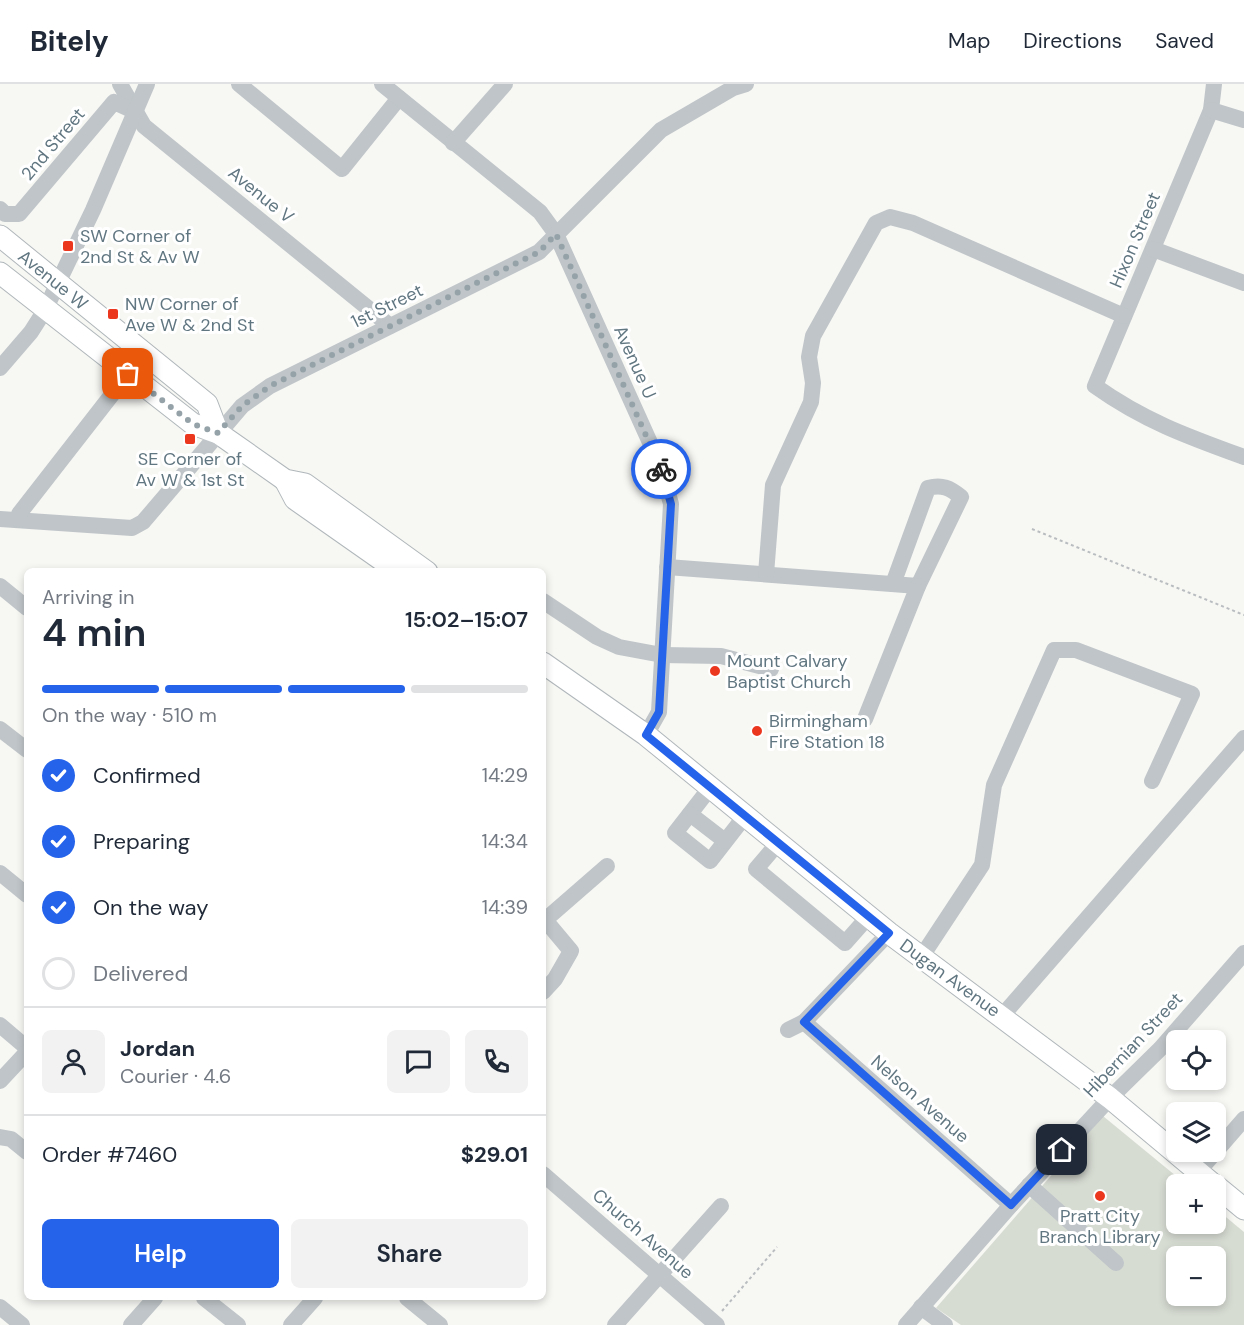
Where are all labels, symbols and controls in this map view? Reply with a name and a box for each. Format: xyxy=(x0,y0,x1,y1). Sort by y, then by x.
text: Bitely xyxy=(30,23,109,60)
text: Map xyxy=(948,27,990,55)
text: Directions xyxy=(1023,27,1122,55)
text: Saved xyxy=(1155,27,1214,55)
street label: 2nd Street xyxy=(16,103,90,185)
street label: Avenue V xyxy=(223,161,299,229)
street label: Hixon Street xyxy=(1104,188,1166,292)
place label: SW Corner of 2nd St & Av W xyxy=(80,224,200,269)
marker: SW Corner of 2nd St & Av W xyxy=(61,239,75,253)
street label: Avenue W xyxy=(13,244,93,316)
street label: 1st Street xyxy=(347,278,427,334)
place label: NW Corner of Ave W & 2nd St xyxy=(125,292,255,337)
marker: NW Corner of Ave W & 2nd St xyxy=(106,307,120,321)
street label: Avenue U xyxy=(608,322,662,402)
pin xyxy=(102,348,153,399)
icon: bag xyxy=(111,357,144,390)
marker: SE Corner of Av W & 1st St xyxy=(183,432,197,446)
courier xyxy=(631,439,691,499)
place label: SE Corner of Av W & 1st St xyxy=(135,447,245,492)
icon: bike xyxy=(645,453,678,486)
text: Arriving in xyxy=(42,584,134,610)
text: 15:02–15:07 xyxy=(405,605,528,634)
text: 4 min xyxy=(42,607,146,658)
place label: Mount Calvary Baptist Church xyxy=(727,649,851,694)
marker: Mount Calvary Baptist Church xyxy=(708,664,722,678)
text: On the way · 510 m xyxy=(42,702,217,728)
place label: Birmingham Fire Station 18 xyxy=(769,709,885,754)
marker: Birmingham Fire Station 18 xyxy=(750,724,764,738)
icon: check xyxy=(42,759,75,792)
text: Confirmed xyxy=(93,761,201,790)
text: 14:29 xyxy=(482,762,528,788)
icon: check xyxy=(42,825,75,858)
text: Preparing xyxy=(93,827,190,856)
text: 14:34 xyxy=(482,828,528,854)
icon: check xyxy=(42,891,75,924)
text: On the way xyxy=(93,893,208,922)
text: 14:39 xyxy=(482,894,528,920)
street label: Dugan Avenue xyxy=(895,933,1005,1023)
text: Delivered xyxy=(93,959,188,988)
street label: Hibernian Street xyxy=(1078,987,1188,1103)
button: person xyxy=(42,1030,105,1093)
button: chat xyxy=(387,1030,450,1093)
button: phone xyxy=(465,1030,528,1093)
map controls xyxy=(1166,1030,1226,1306)
button: locate xyxy=(1166,1030,1226,1090)
text: Jordan xyxy=(120,1034,195,1063)
street label: Nelson Avenue xyxy=(866,1050,974,1148)
text: Courier · 4.6 xyxy=(120,1063,231,1089)
button: layers xyxy=(1166,1102,1226,1162)
pin xyxy=(1036,1124,1087,1175)
icon: home xyxy=(1045,1133,1078,1166)
text: Order #7460 xyxy=(42,1140,177,1169)
text: $29.01 xyxy=(461,1140,528,1169)
button: + xyxy=(1166,1174,1226,1234)
street label: Church Avenue xyxy=(587,1183,699,1285)
marker: Pratt City Branch Library xyxy=(1093,1189,1107,1203)
place label: Pratt City Branch Library xyxy=(1039,1204,1161,1249)
button: Help xyxy=(42,1219,279,1288)
button: Share xyxy=(291,1219,528,1288)
button: − xyxy=(1166,1246,1226,1306)

